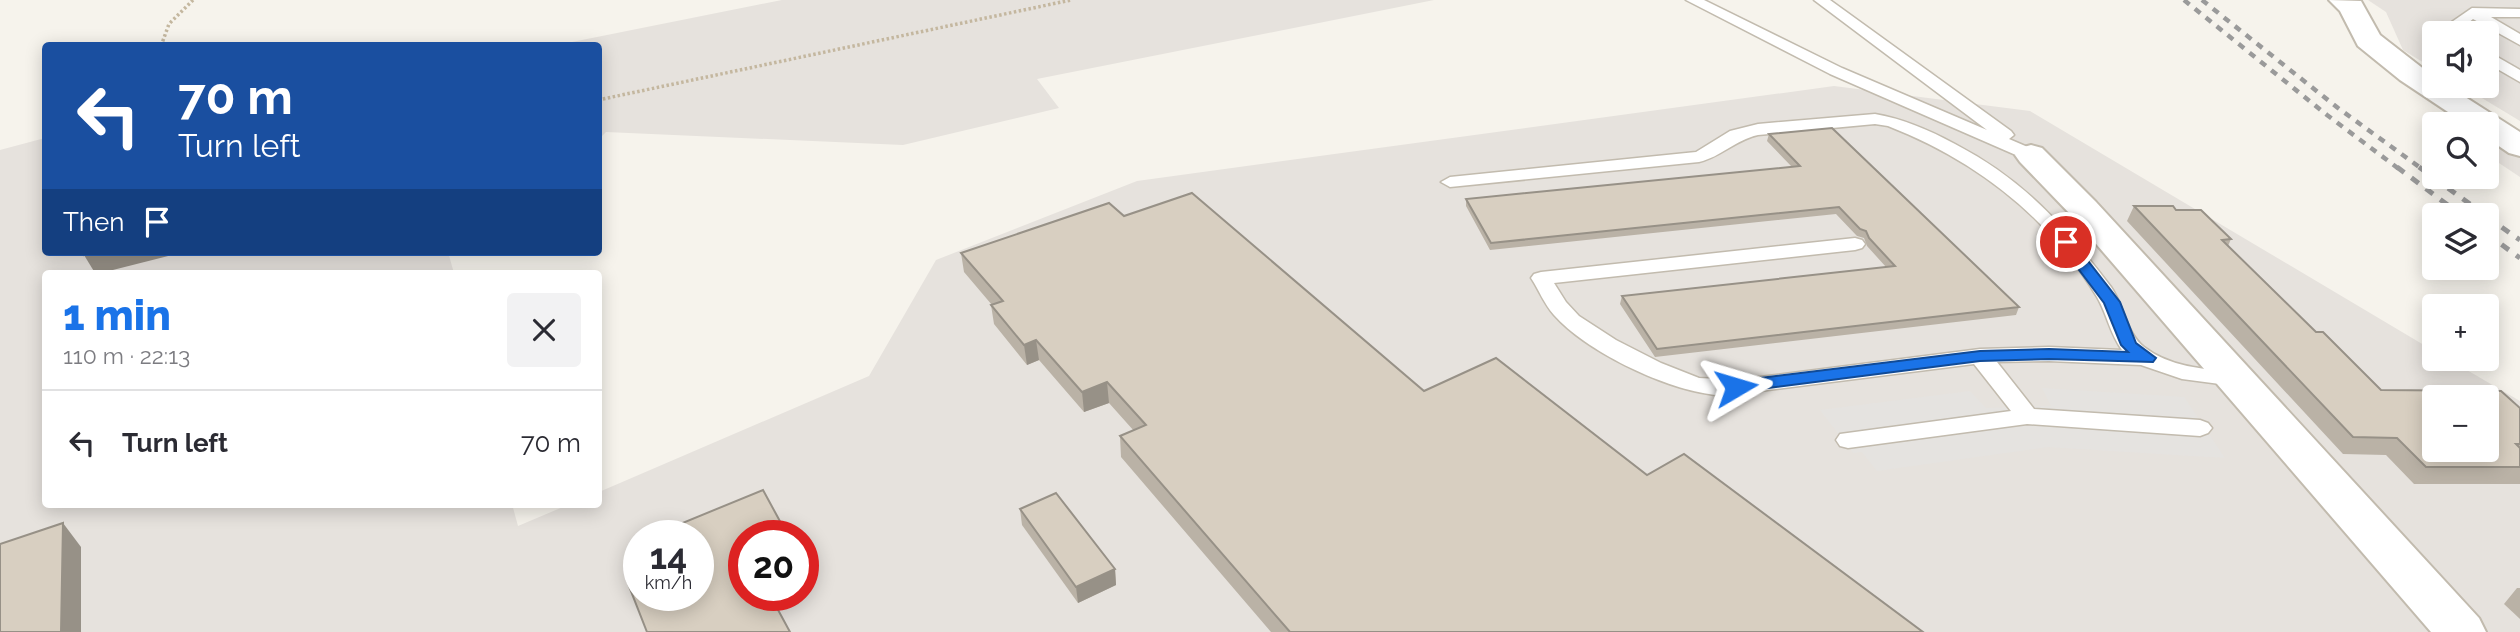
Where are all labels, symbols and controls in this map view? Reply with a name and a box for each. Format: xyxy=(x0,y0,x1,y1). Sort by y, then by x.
map controls xyxy=(2422,21,2499,462)
button: sound xyxy=(2422,21,2499,98)
text: 70 m xyxy=(178,68,293,125)
icon: left xyxy=(63,70,154,161)
button: search xyxy=(2422,112,2499,189)
text: Turn left xyxy=(178,127,300,164)
icon: arrive xyxy=(138,203,176,241)
button: layers xyxy=(2422,203,2499,280)
text: Then xyxy=(63,207,124,237)
pin xyxy=(2036,212,2096,272)
icon: arrive xyxy=(2047,223,2085,261)
text: 1 min xyxy=(63,291,171,340)
button: close xyxy=(507,293,581,367)
button: + xyxy=(2422,294,2499,371)
text: 110 m · 22:13 xyxy=(63,342,190,369)
position arrow xyxy=(1699,350,1773,424)
button: − xyxy=(2422,385,2499,462)
icon: left xyxy=(63,424,101,462)
text: Turn left xyxy=(122,428,228,458)
text: 70 m xyxy=(521,428,581,458)
speed limit sign: 20 xyxy=(728,520,819,611)
text: 14 xyxy=(650,536,687,577)
text: km/h xyxy=(645,572,692,593)

